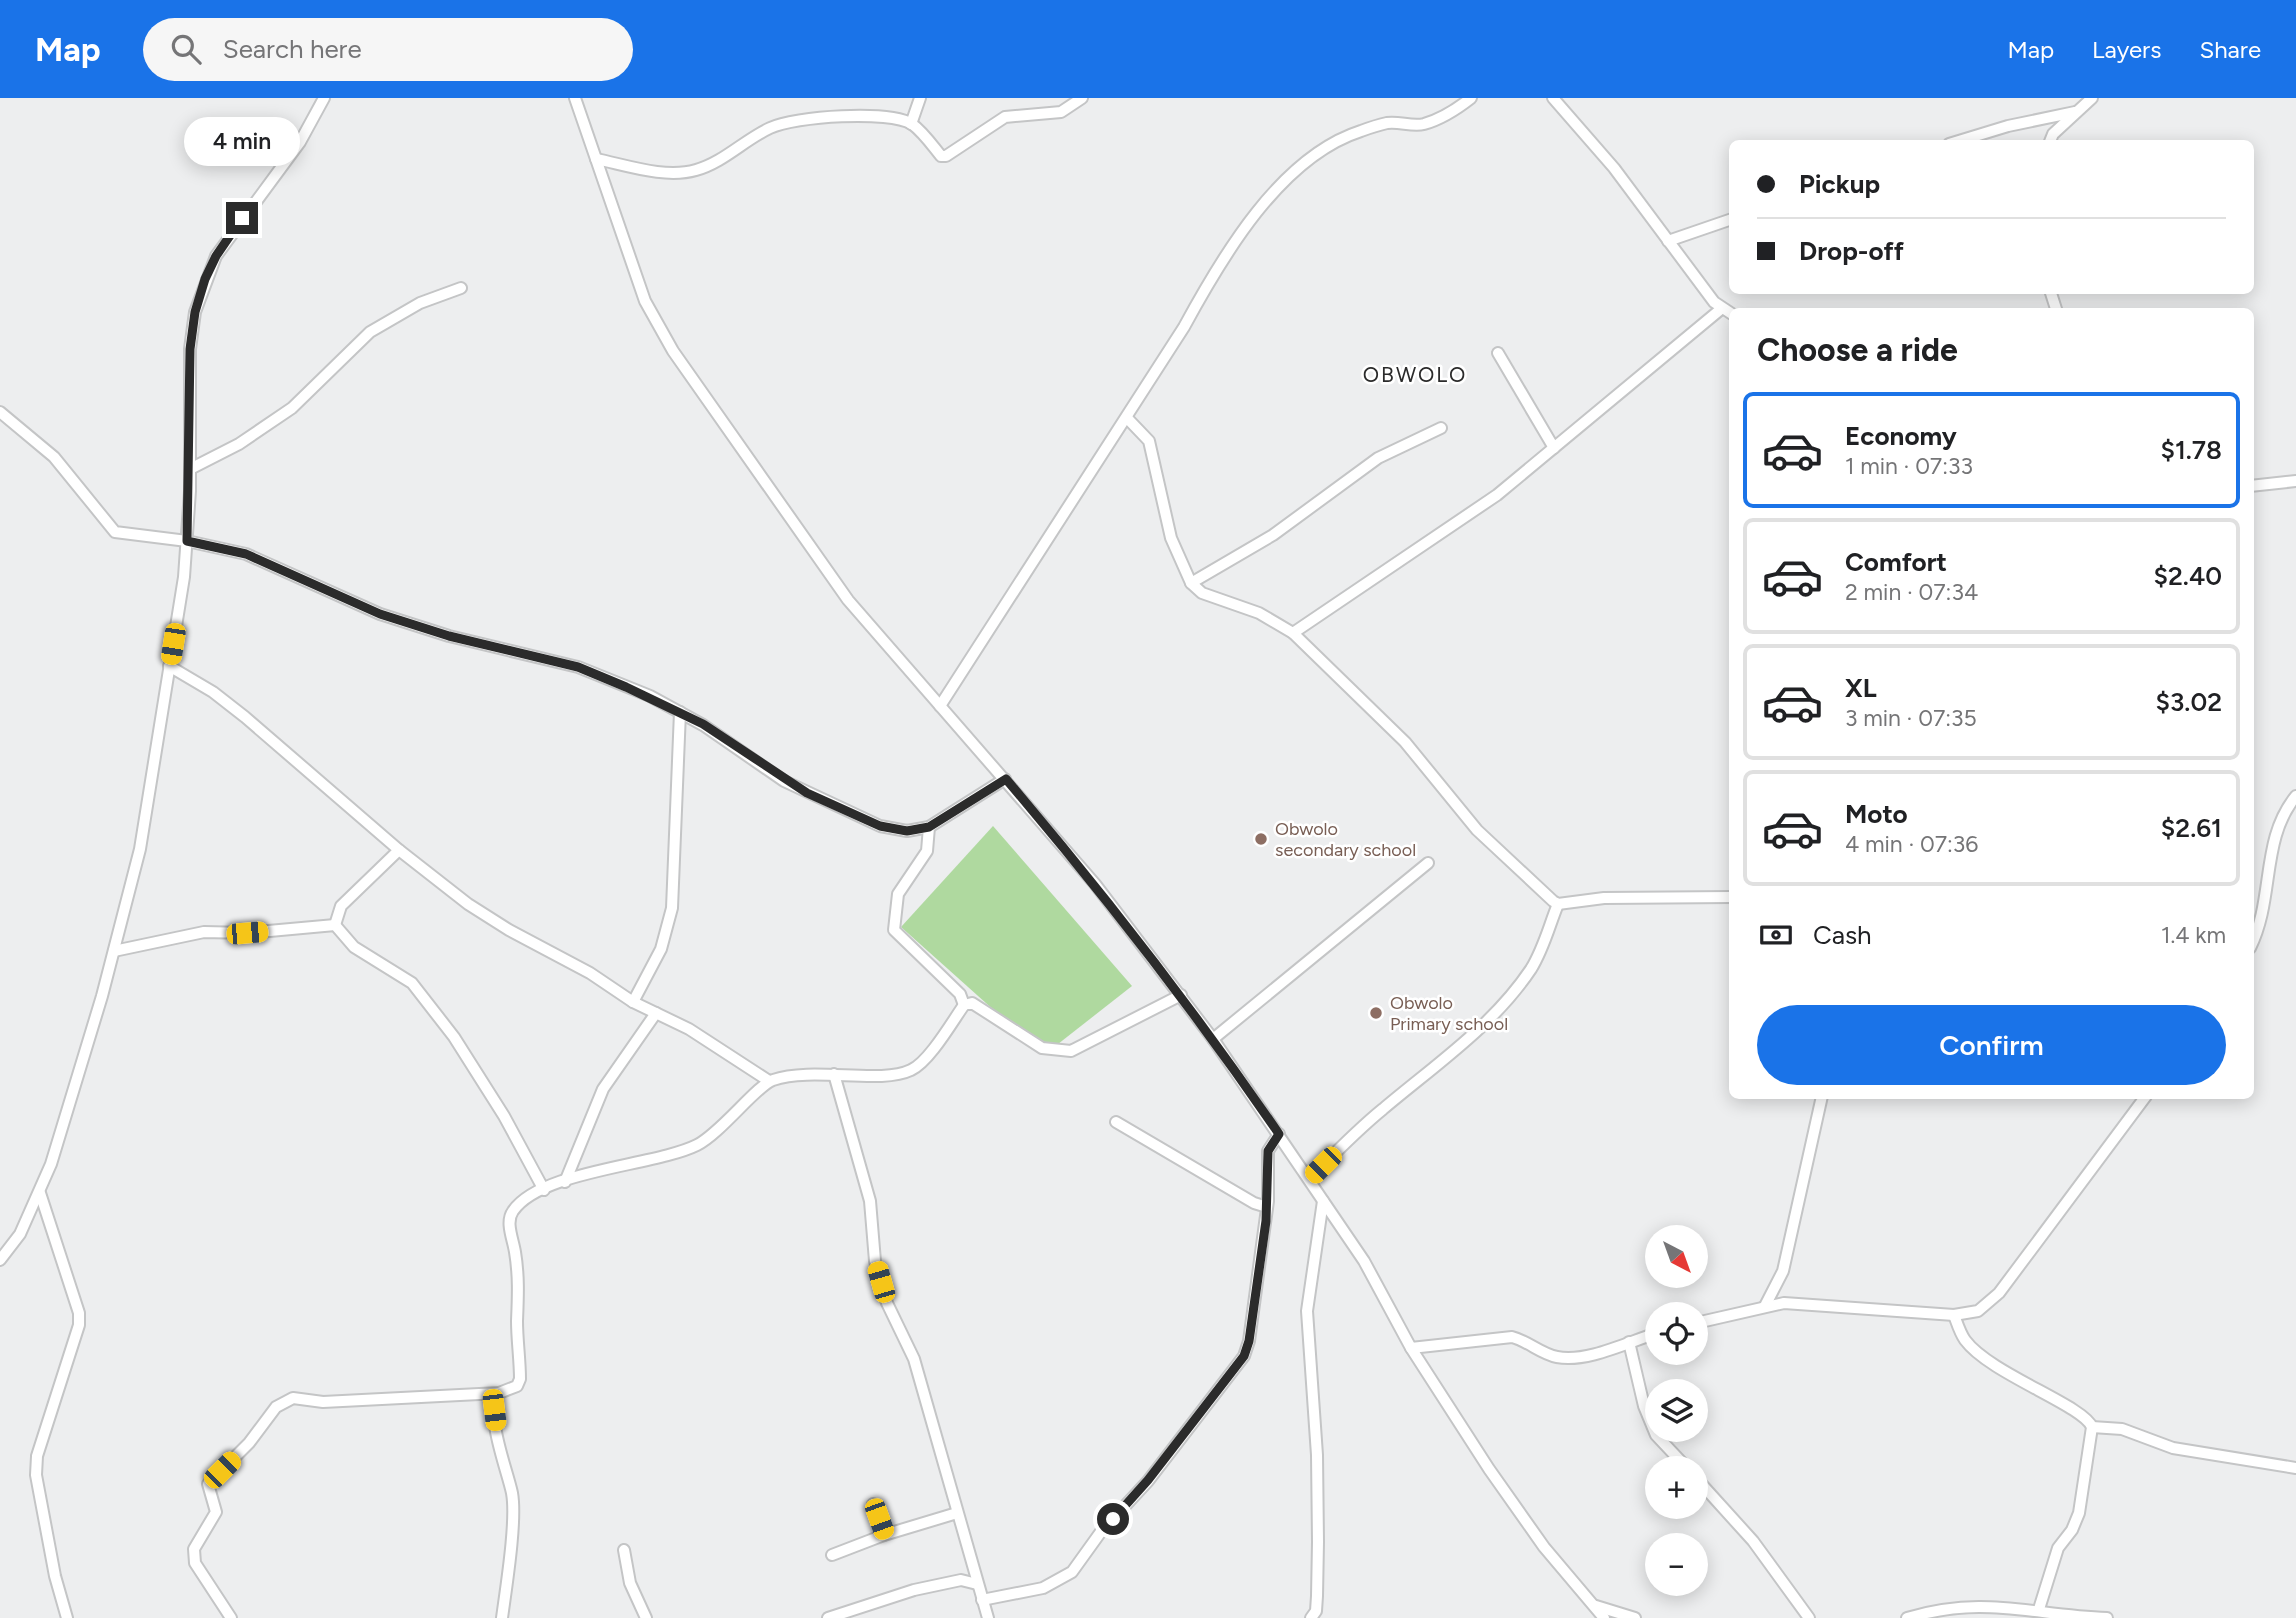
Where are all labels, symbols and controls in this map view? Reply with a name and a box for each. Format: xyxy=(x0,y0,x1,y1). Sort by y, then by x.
search box xyxy=(143,18,633,81)
text: Map xyxy=(35,30,101,69)
icon: search xyxy=(167,30,205,68)
text: Search here xyxy=(223,33,362,65)
text: Map xyxy=(2007,35,2054,64)
text: Layers xyxy=(2092,35,2161,64)
text: Share xyxy=(2199,35,2261,64)
callout: 4 min xyxy=(184,116,300,166)
text: 4 min xyxy=(213,127,271,155)
text: Pickup xyxy=(1799,168,1880,200)
route end xyxy=(226,202,258,234)
text: Drop-off xyxy=(1799,235,1904,267)
text: Choose a ride xyxy=(1757,331,1958,369)
district label: OBWOLO xyxy=(1363,362,1467,387)
icon: car xyxy=(1761,419,1824,482)
text: Economy xyxy=(1845,420,1957,452)
text: $1.78 xyxy=(2160,434,2222,466)
text: 1 min · 07:33 xyxy=(1845,452,1973,480)
icon: car xyxy=(1761,545,1824,608)
text: Comfort xyxy=(1845,546,1947,578)
text: $2.40 xyxy=(2154,560,2222,592)
text: 2 min · 07:34 xyxy=(1845,578,1978,606)
car xyxy=(160,622,187,666)
icon: car xyxy=(1761,671,1824,734)
text: XL xyxy=(1845,672,1877,704)
text: $3.02 xyxy=(2156,686,2222,718)
text: 3 min · 07:35 xyxy=(1845,704,1977,732)
icon: car xyxy=(1761,797,1824,860)
text: Moto xyxy=(1845,798,1908,830)
text: $2.61 xyxy=(2161,812,2222,844)
place label: Obwolo secondary school xyxy=(1275,818,1416,861)
text: 4 min · 07:36 xyxy=(1845,830,1978,858)
marker: Obwolo secondary school xyxy=(1253,831,1269,847)
icon: cash xyxy=(1757,916,1795,954)
text: Cash xyxy=(1813,919,1872,951)
car xyxy=(226,921,269,945)
text: 1.4 km xyxy=(2161,921,2226,949)
place label: Obwolo Primary school xyxy=(1390,992,1508,1035)
marker: Obwolo Primary school xyxy=(1368,1005,1384,1021)
button: Confirm xyxy=(1757,1005,2226,1085)
car xyxy=(1301,1143,1346,1187)
north arrow xyxy=(1645,1225,1708,1288)
map controls xyxy=(1645,1225,1708,1596)
car xyxy=(866,1259,897,1305)
button: locate xyxy=(1645,1302,1708,1365)
button: layers xyxy=(1645,1379,1708,1442)
car xyxy=(482,1388,507,1432)
car xyxy=(200,1448,245,1492)
button: + xyxy=(1645,1456,1708,1519)
car xyxy=(862,1496,897,1542)
route start xyxy=(1097,1503,1129,1535)
button: − xyxy=(1645,1533,1708,1596)

